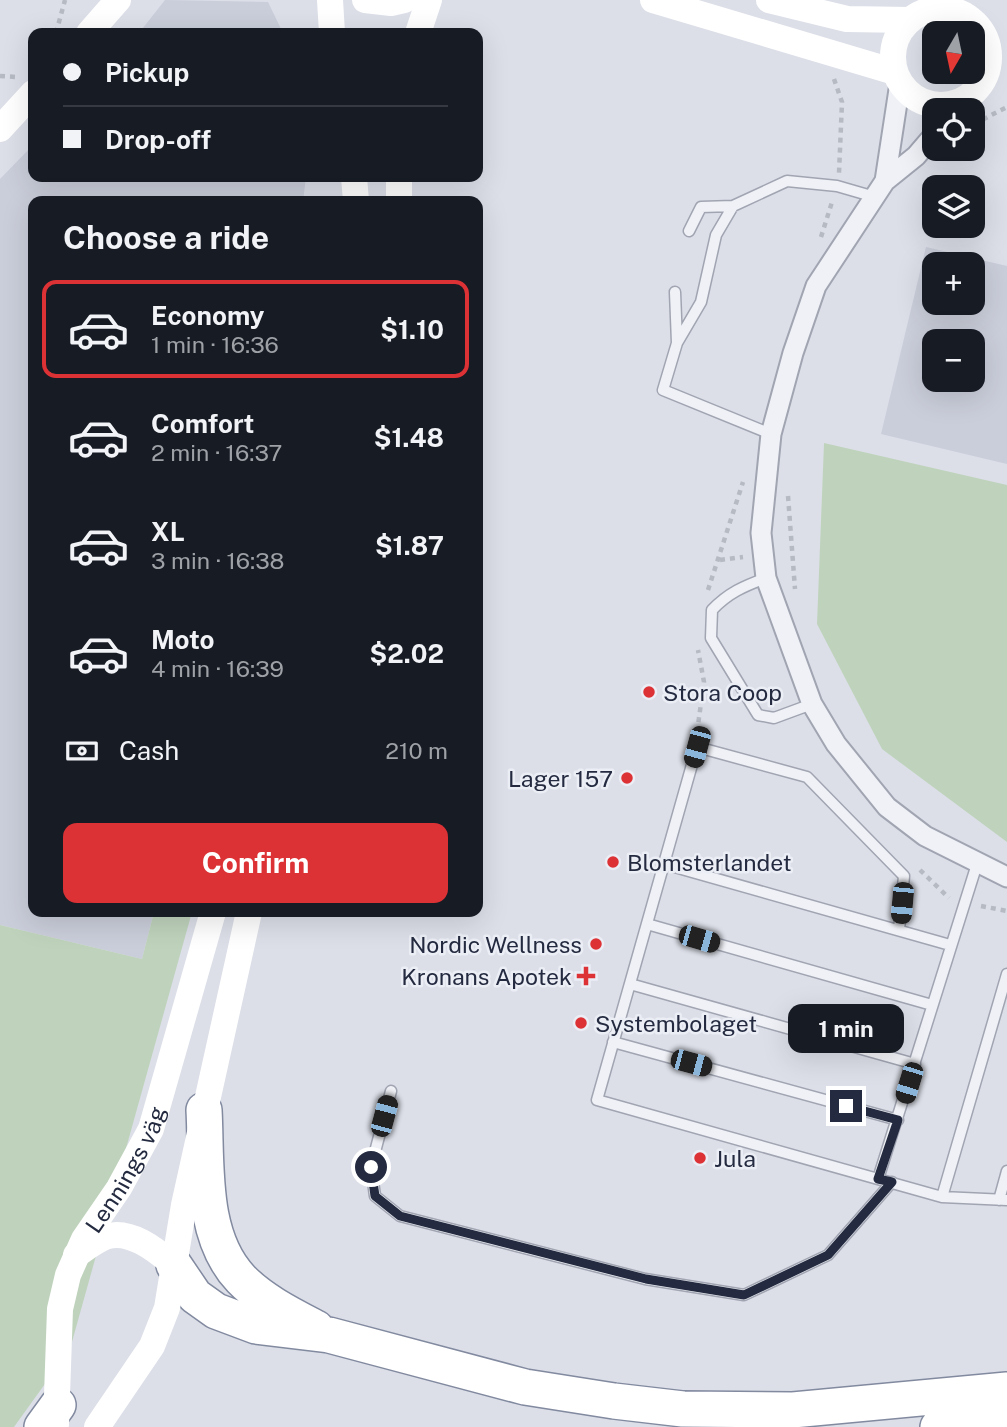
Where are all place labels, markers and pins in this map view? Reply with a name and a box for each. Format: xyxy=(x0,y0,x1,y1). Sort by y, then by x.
place label: Stora Coop xyxy=(663,679,782,706)
marker: Stora Coop xyxy=(641,684,657,700)
place label: Lager 157 xyxy=(508,765,613,792)
marker: Lager 157 xyxy=(619,770,635,786)
place label: Blomsterlandet xyxy=(627,849,792,876)
marker: Blomsterlandet xyxy=(605,854,621,870)
place label: Nordic Wellness xyxy=(409,931,582,958)
marker: Nordic Wellness xyxy=(588,936,604,952)
place label: Kronans Apotek xyxy=(401,963,572,990)
marker: Kronans Apotek xyxy=(578,968,594,984)
place label: Systembolaget xyxy=(595,1010,757,1037)
marker: Systembolaget xyxy=(573,1015,589,1031)
place label: Jula xyxy=(714,1145,756,1172)
marker: Jula xyxy=(692,1150,708,1166)

